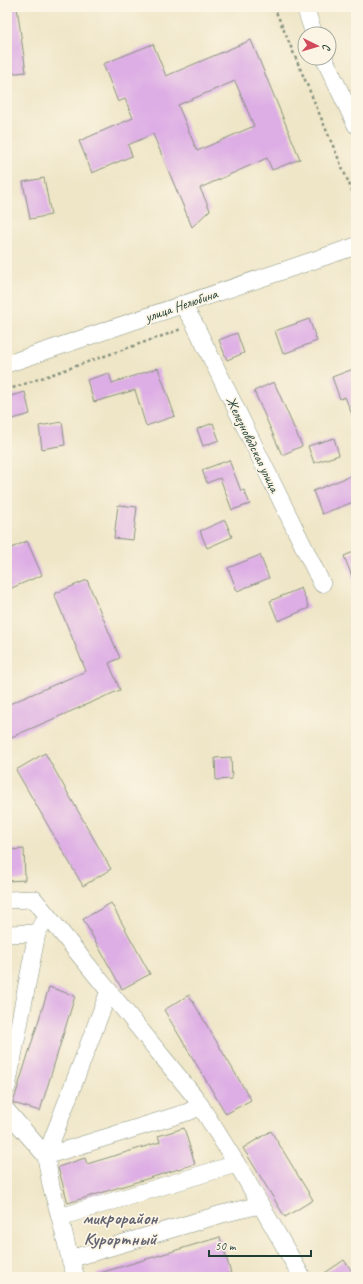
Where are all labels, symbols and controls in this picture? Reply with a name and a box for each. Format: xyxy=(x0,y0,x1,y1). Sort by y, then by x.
north arrow xyxy=(297,26,337,66)
text: С xyxy=(320,44,334,52)
street label: улица Нелюбина xyxy=(142,285,220,326)
street label: Железноводская улица xyxy=(222,394,284,496)
district label: микрорайон Курортный xyxy=(82,1207,159,1250)
scale bar xyxy=(209,1232,311,1258)
text: 50 m xyxy=(215,1238,237,1254)

